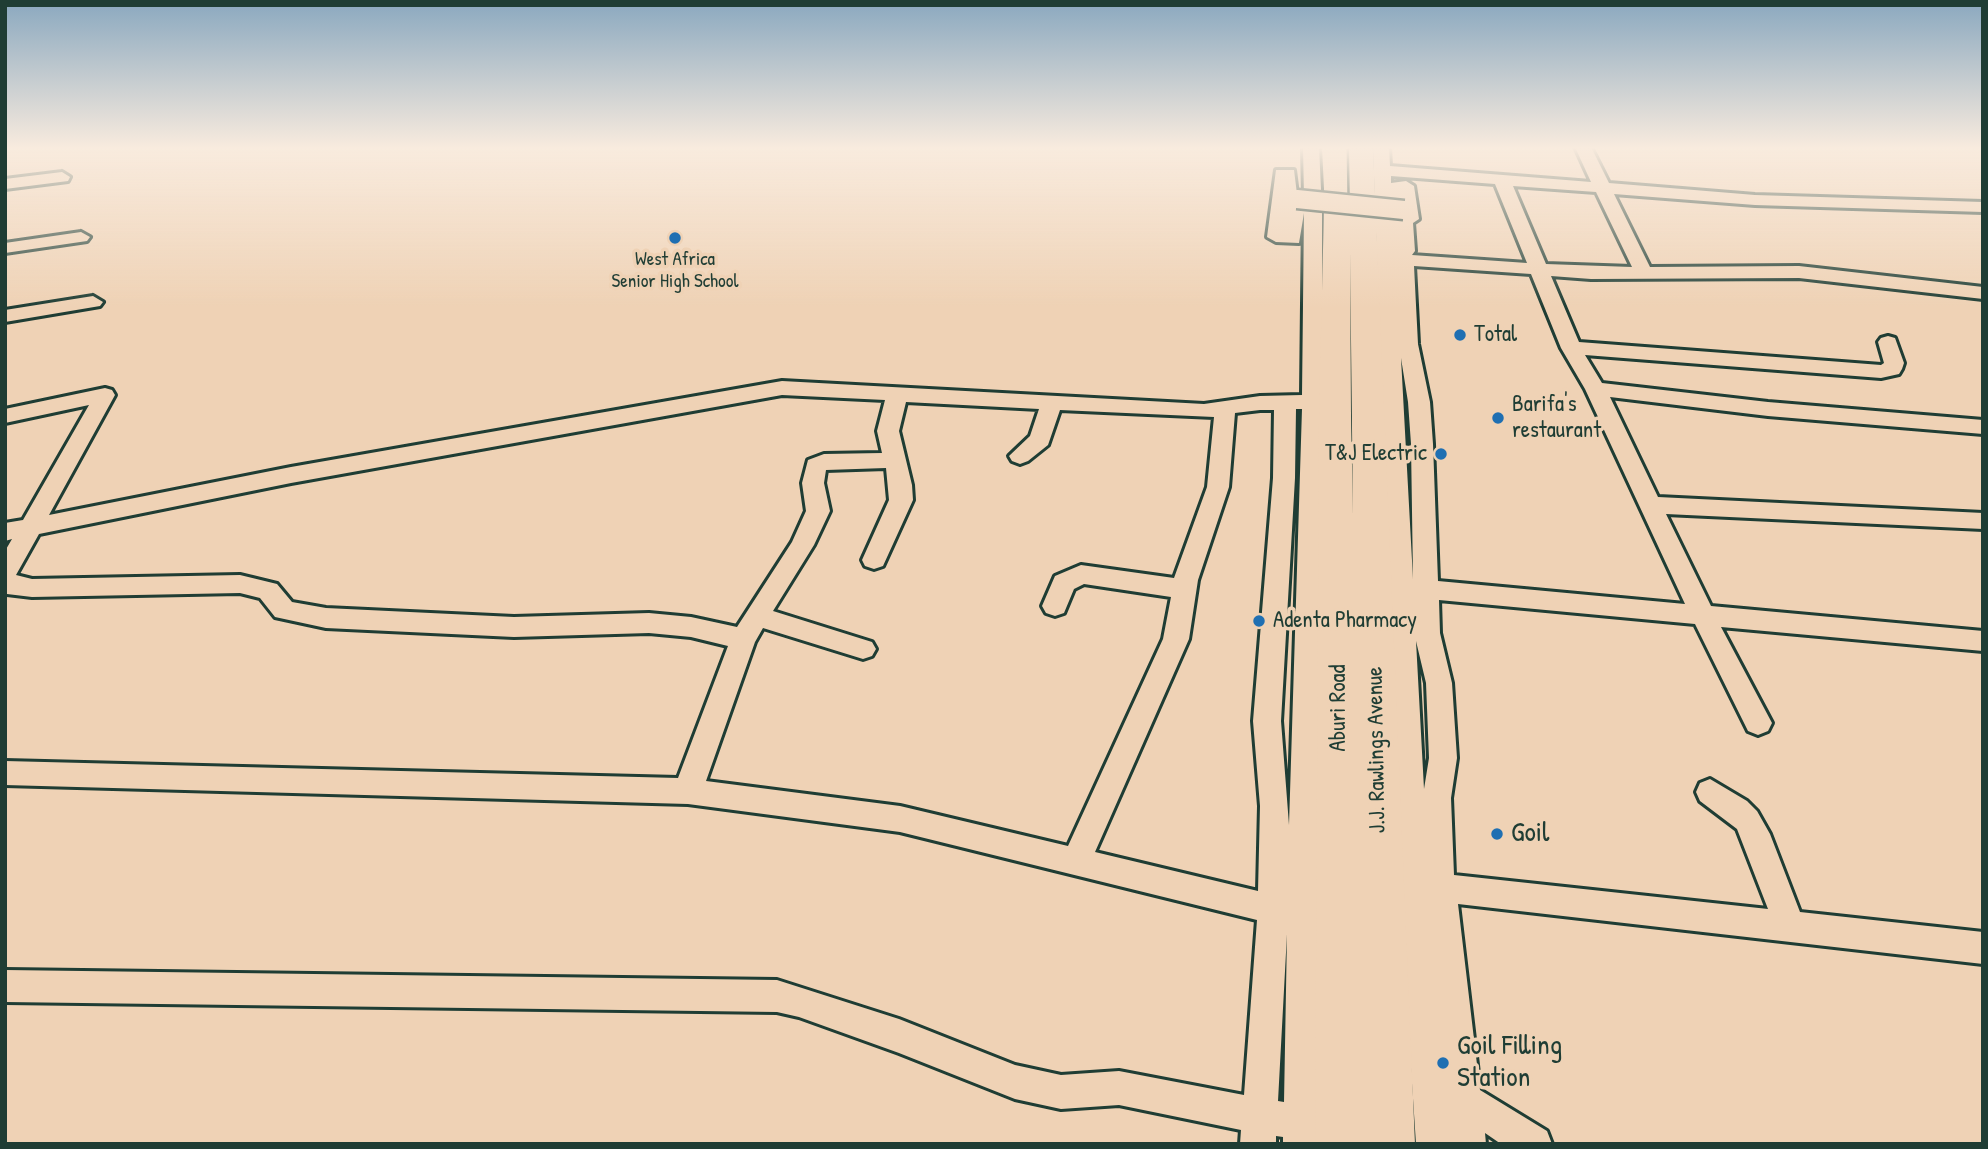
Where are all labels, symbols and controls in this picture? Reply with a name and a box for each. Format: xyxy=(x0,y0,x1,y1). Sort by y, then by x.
marker: West Africa Senior High School xyxy=(667,230,683,246)
place label: West Africa Senior High School xyxy=(612,249,738,293)
place label: Total xyxy=(1474,321,1517,349)
marker: Total xyxy=(1452,327,1468,343)
place label: Barifa's restaurant xyxy=(1512,391,1601,445)
marker: Barifa's restaurant xyxy=(1490,410,1506,426)
place label: T&J Electric xyxy=(1325,440,1427,468)
marker: T&J Electric xyxy=(1433,446,1449,462)
place label: Adenta Pharmacy xyxy=(1273,607,1417,635)
marker: Adenta Pharmacy xyxy=(1251,613,1267,629)
street label: Aburi Road xyxy=(1325,665,1353,751)
street label: J.J. Rawlings Avenue xyxy=(1362,666,1392,834)
place label: Goil xyxy=(1511,817,1549,851)
marker: Goil xyxy=(1489,826,1505,842)
place label: Goil Filling Station xyxy=(1457,1030,1562,1096)
marker: Goil Filling Station xyxy=(1435,1055,1451,1071)

